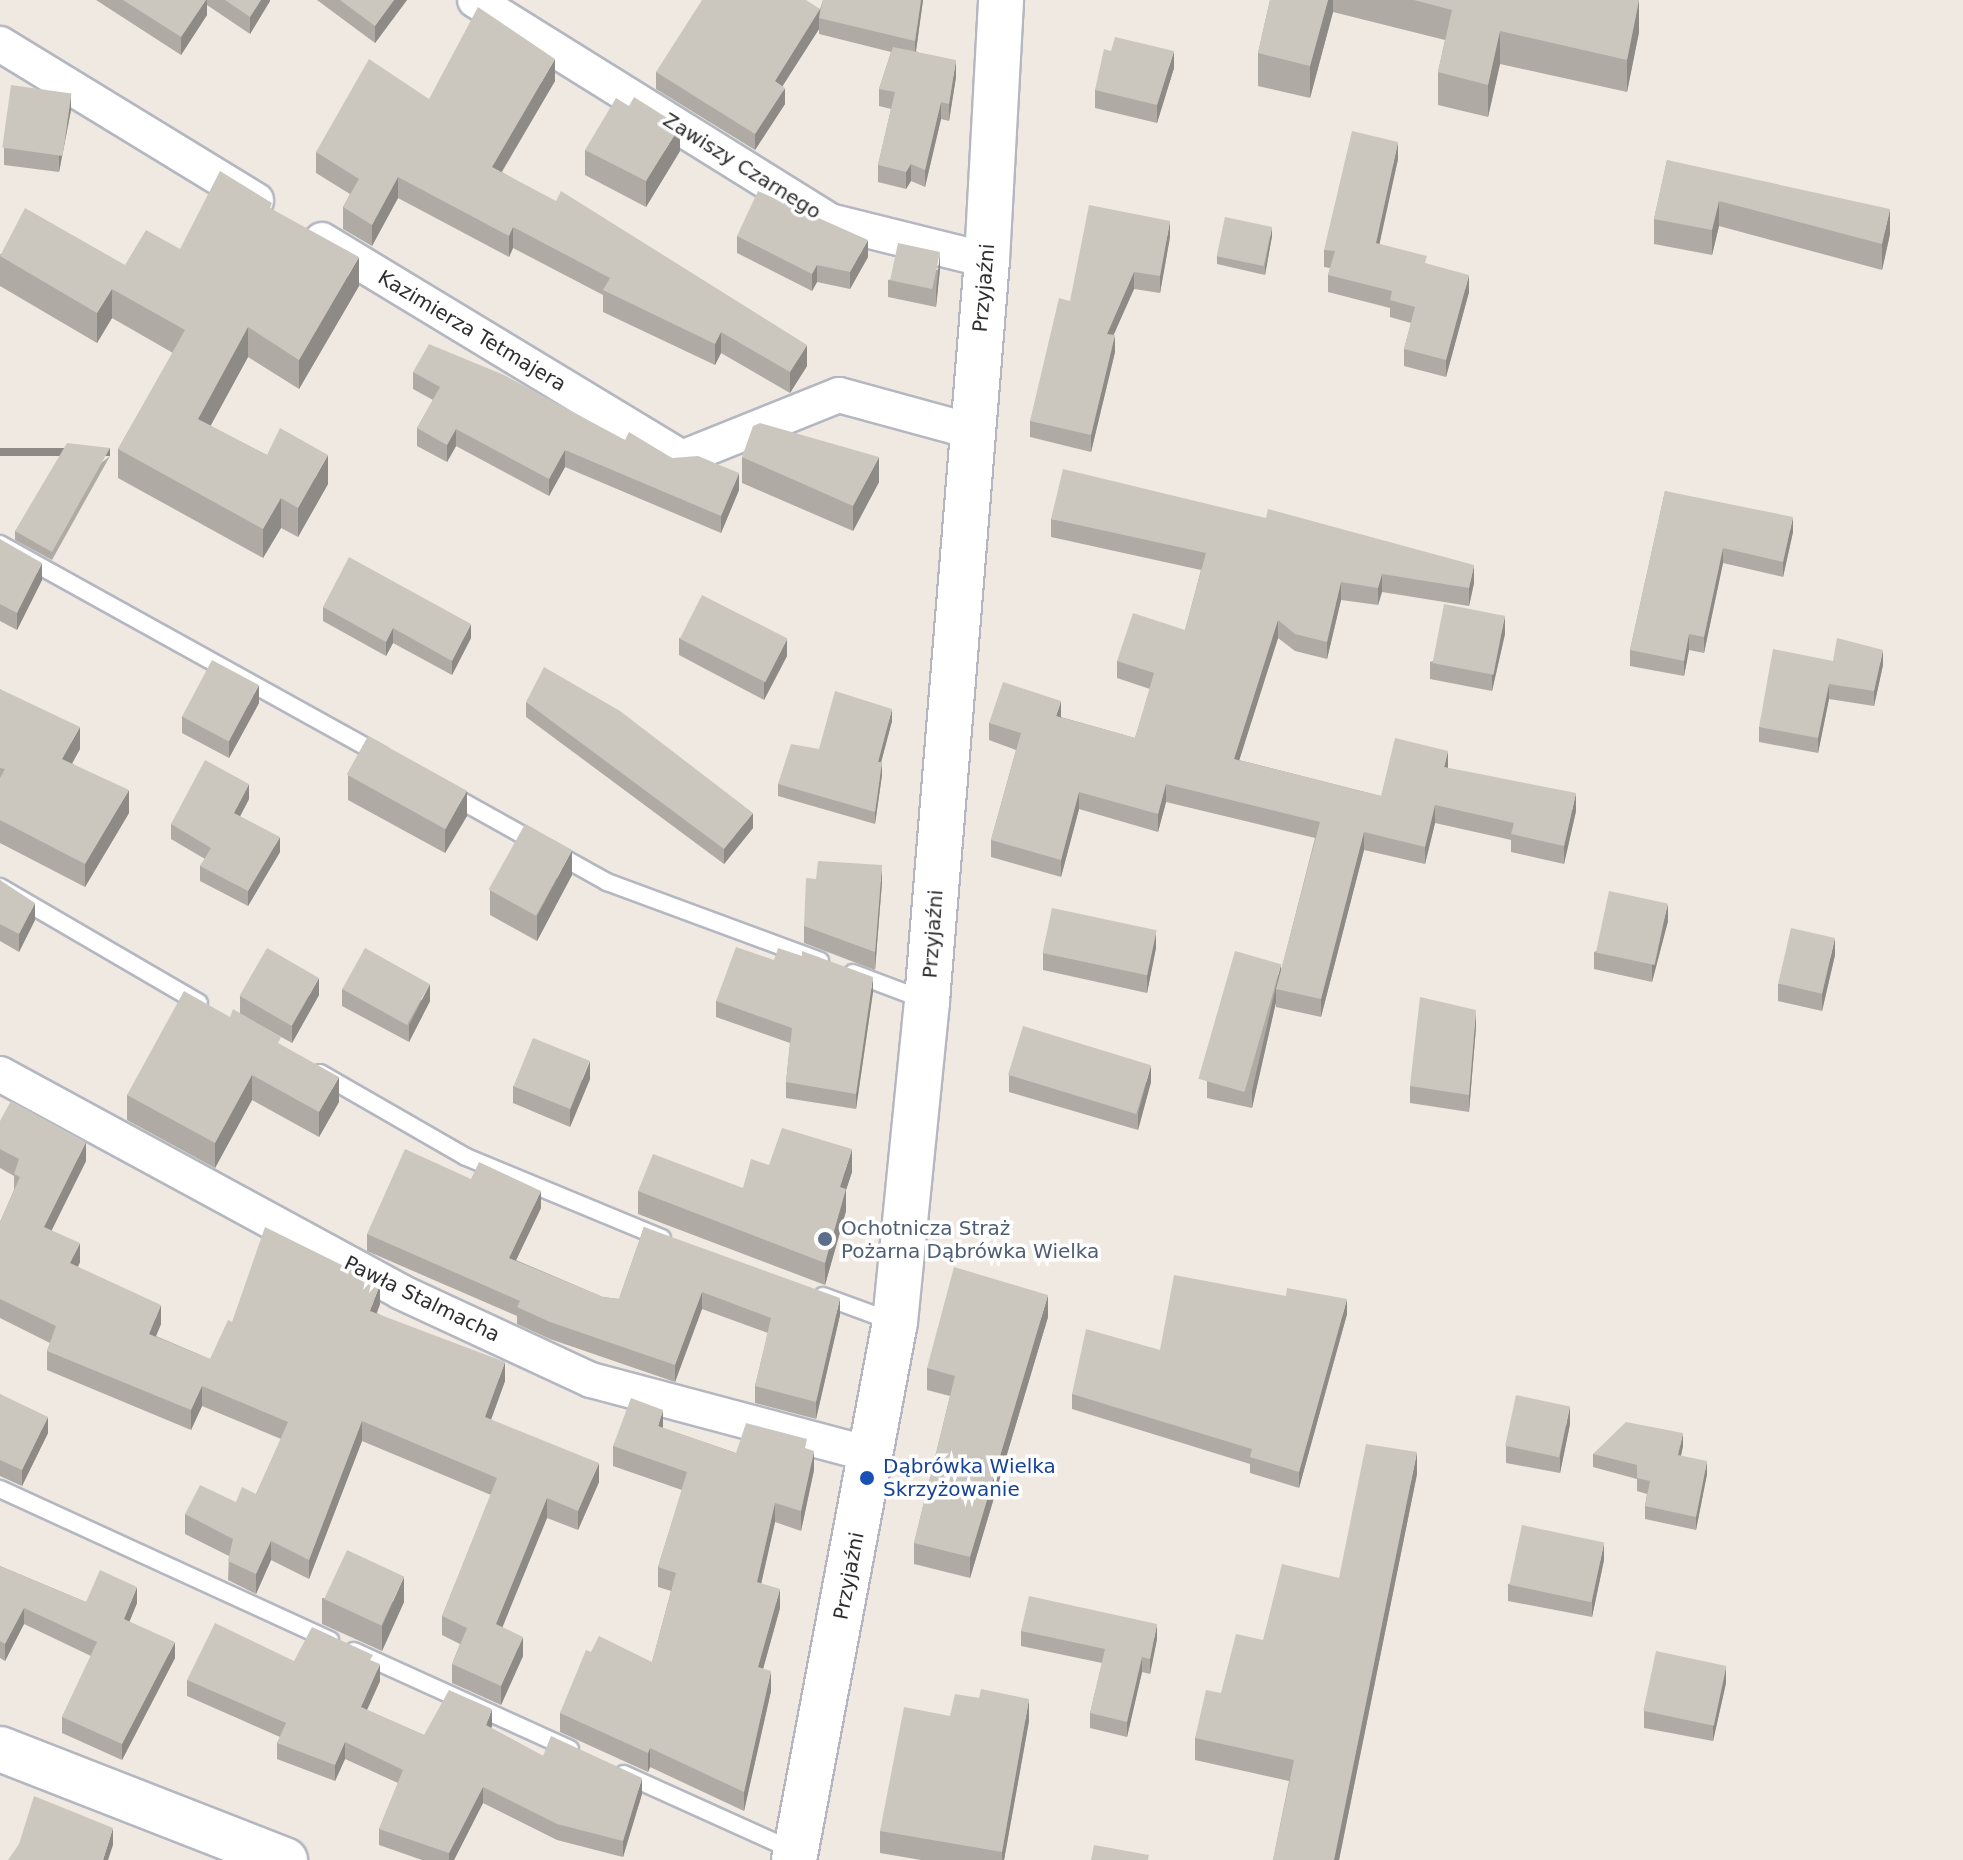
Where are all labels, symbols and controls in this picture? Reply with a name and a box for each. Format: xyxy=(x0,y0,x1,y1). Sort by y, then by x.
street label: Zawiszy Czarnego xyxy=(659,108,825,224)
street label: Przyjaźni xyxy=(968,243,1000,333)
street label: Kazimierza Tetmajera xyxy=(374,265,570,397)
street label: Przyjaźni xyxy=(918,889,948,979)
place label: Ochotnicza Straż Pożarna Dąbrówka Wielka xyxy=(841,1216,1099,1263)
marker: Ochotnicza Straż Pożarna Dąbrówka Wielka xyxy=(816,1230,834,1248)
street label: Pawła Stalmacha xyxy=(340,1251,504,1347)
place label: Dąbrówka Wielka Skrzyżowanie xyxy=(883,1454,1056,1501)
marker: Dąbrówka Wielka Skrzyżowanie xyxy=(858,1469,876,1487)
street label: Przyjaźni xyxy=(829,1530,869,1622)

